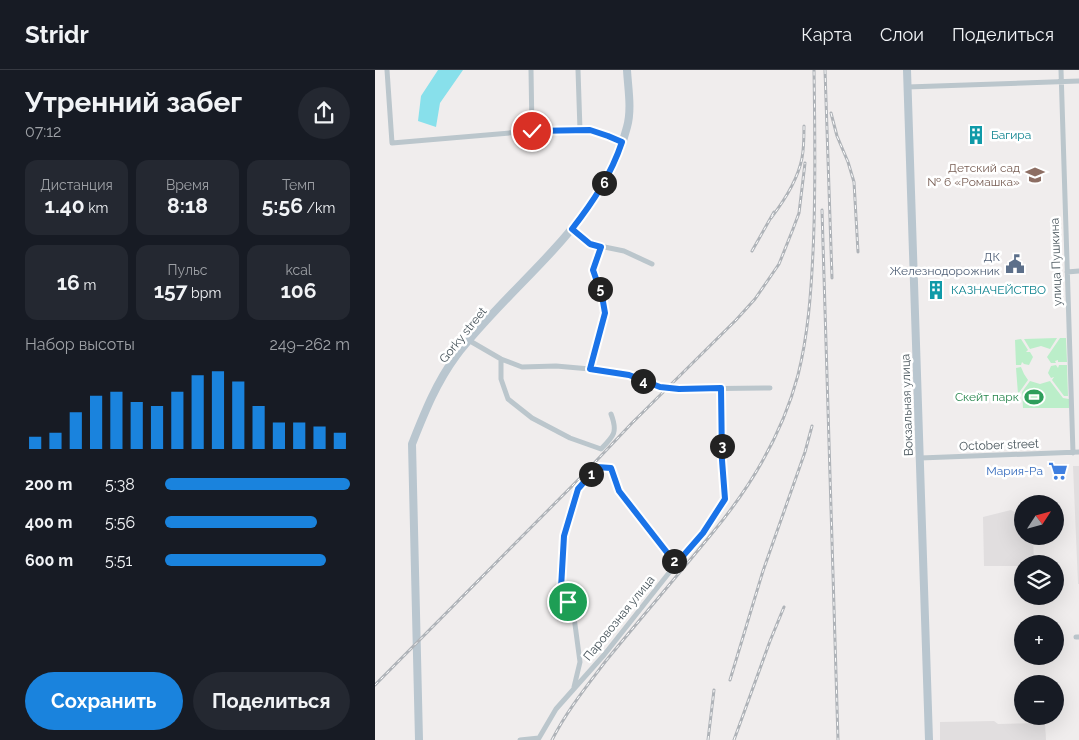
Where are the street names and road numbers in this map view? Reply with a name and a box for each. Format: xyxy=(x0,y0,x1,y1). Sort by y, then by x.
street label: улица Пушкина xyxy=(1047,218,1065,306)
street label: Gorky street xyxy=(436,304,490,366)
street label: Вокзальная улица xyxy=(898,354,916,456)
street label: October street xyxy=(959,437,1039,453)
street label: Паровозная улица xyxy=(580,573,658,663)

